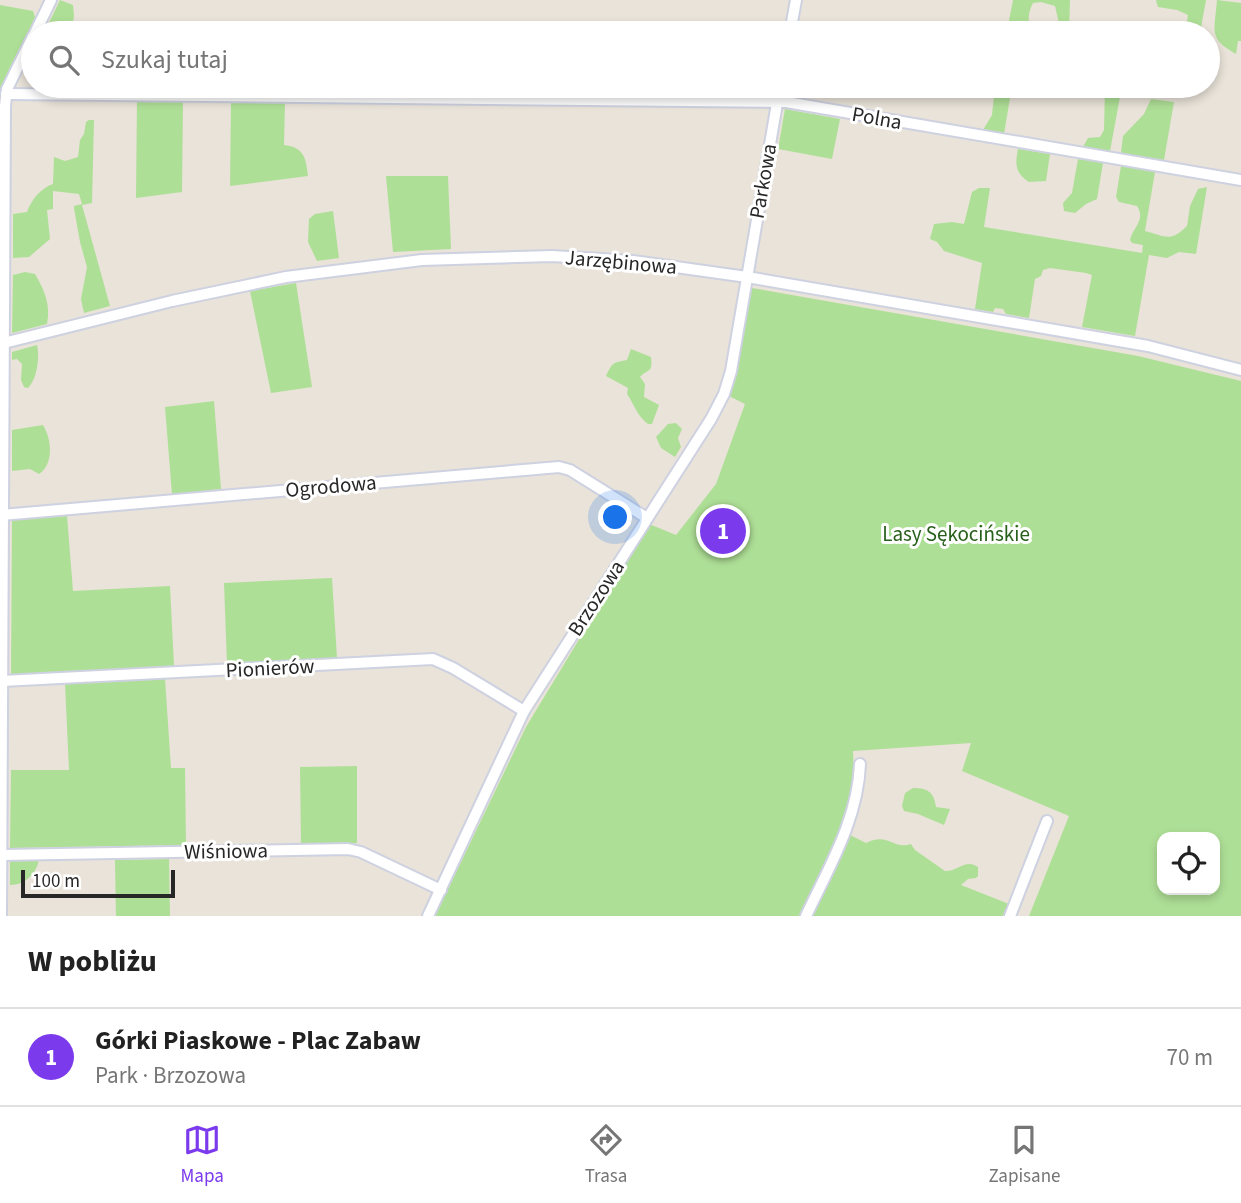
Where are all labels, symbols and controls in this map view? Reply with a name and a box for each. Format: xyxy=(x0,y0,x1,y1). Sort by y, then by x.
search box xyxy=(21,21,1220,98)
icon: search xyxy=(45,41,83,79)
text: Szukaj tutaj xyxy=(101,41,228,78)
street label: Polna xyxy=(850,99,904,137)
street label: Parkowa xyxy=(742,141,784,221)
street label: Jarzębinowa xyxy=(564,242,678,282)
street label: Ogrodowa xyxy=(284,467,378,505)
your location xyxy=(598,500,632,534)
pin: 1 xyxy=(700,505,746,557)
park label: Lasy Sękocińskie xyxy=(882,519,1030,549)
street label: Brzozowa xyxy=(560,554,632,642)
street label: Pionierów xyxy=(225,651,315,685)
map controls xyxy=(1157,832,1220,895)
button: locate xyxy=(1157,832,1220,895)
street label: Wiśniowa xyxy=(184,835,268,867)
scale bar xyxy=(21,867,175,899)
text: 100 m xyxy=(32,868,80,895)
text: W pobliżu xyxy=(28,940,157,983)
text: Górki Piaskowe - Plac Zabaw xyxy=(95,1022,421,1059)
text: 1 xyxy=(45,1041,57,1074)
text: 70 m xyxy=(1166,1041,1213,1074)
text: Park · Brzozowa xyxy=(95,1059,246,1092)
tab: Mapa xyxy=(181,1121,224,1190)
tab: Trasa xyxy=(585,1121,627,1190)
tab: Zapisane xyxy=(988,1121,1060,1190)

